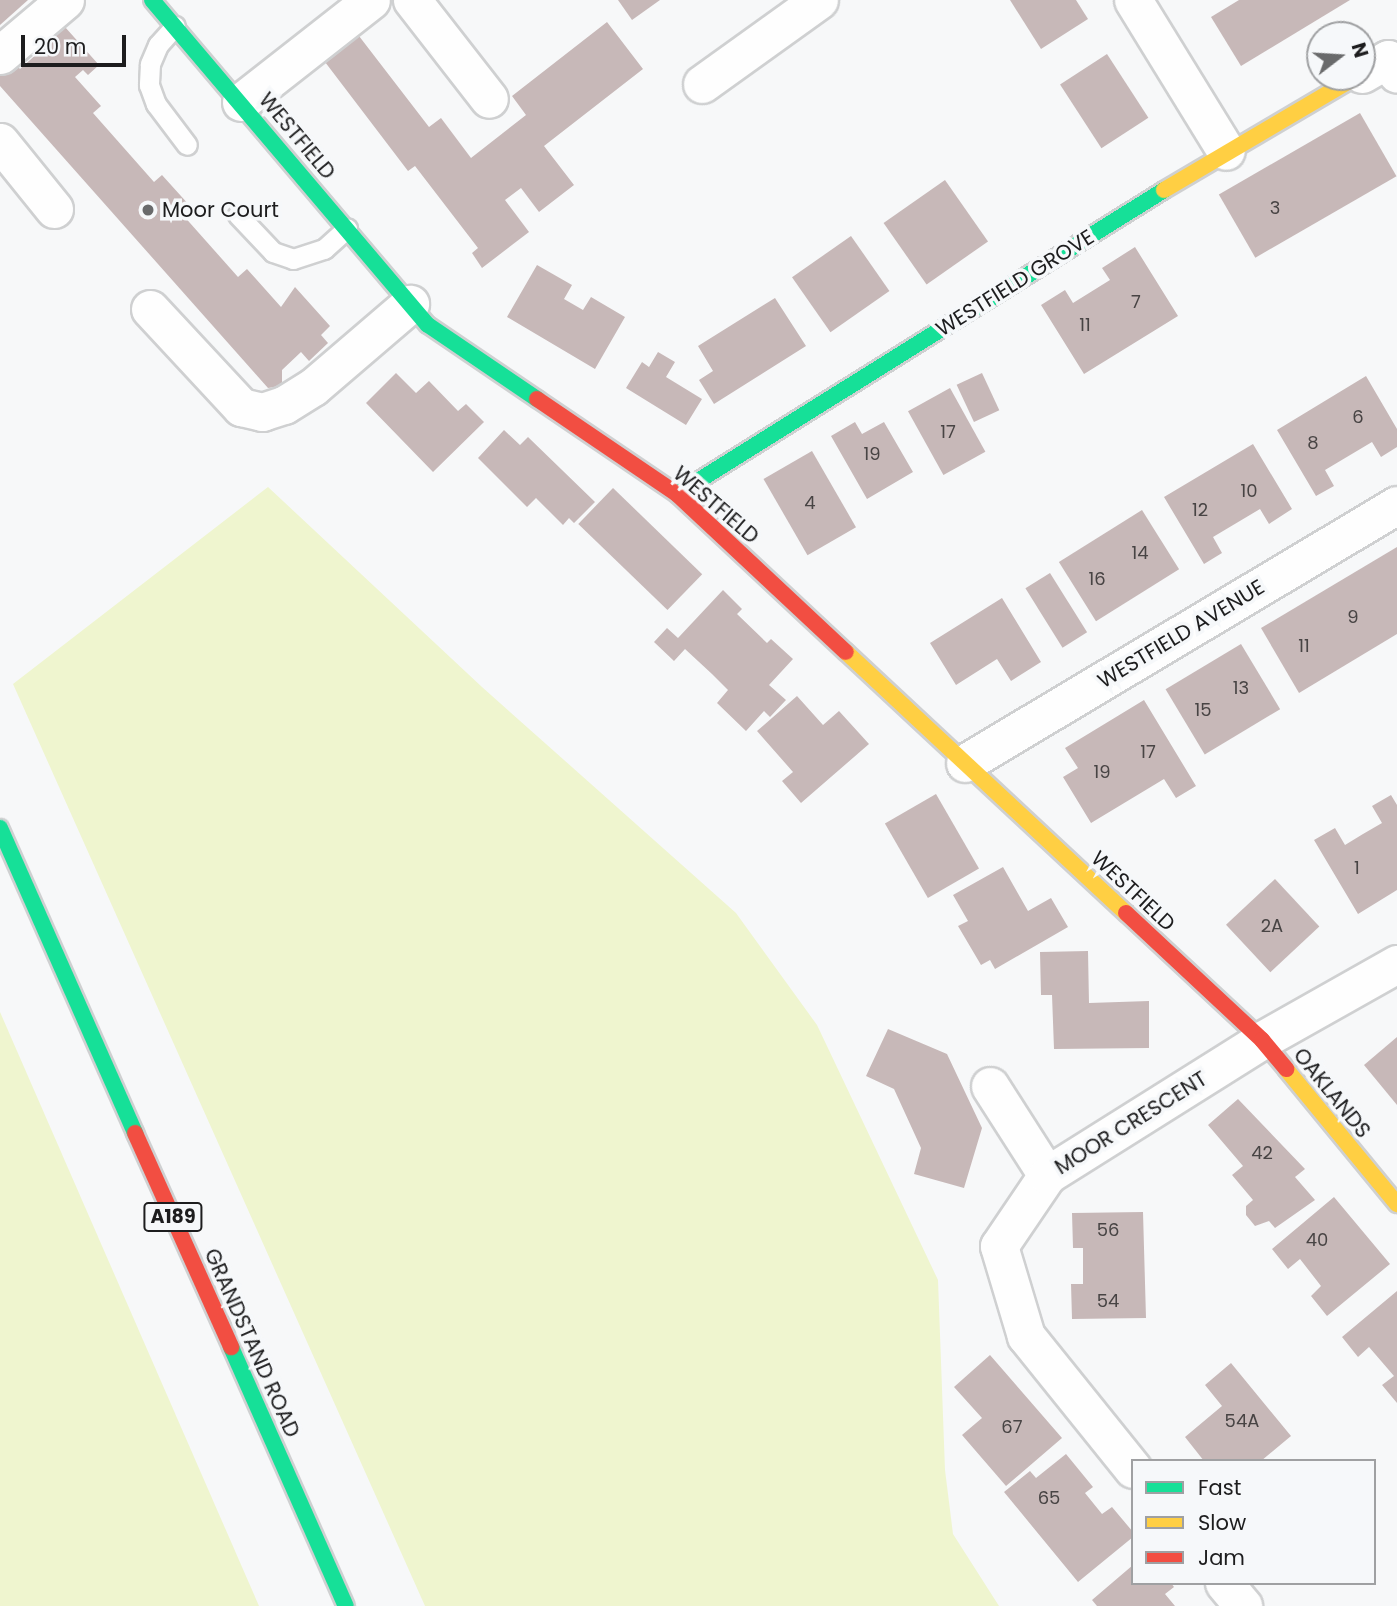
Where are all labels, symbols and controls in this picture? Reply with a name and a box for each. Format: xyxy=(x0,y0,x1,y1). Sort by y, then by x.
scale bar xyxy=(24,21,130,65)
north arrow xyxy=(1306,21,1376,91)
text: 20 m xyxy=(34,32,87,61)
text: N xyxy=(1345,40,1375,61)
street label: WESTFIELD xyxy=(253,88,341,184)
place label: Moor Court xyxy=(162,197,279,223)
house number: 3 xyxy=(1270,197,1280,219)
marker: Moor Court xyxy=(140,202,156,218)
street label: WESTFIELD GROVE xyxy=(931,224,1099,342)
house number: 7 xyxy=(1131,291,1141,313)
house number: 11 xyxy=(1079,314,1091,336)
house number: 6 xyxy=(1352,406,1364,428)
house number: 17 xyxy=(940,421,956,443)
house number: 8 xyxy=(1307,432,1319,454)
house number: 19 xyxy=(863,443,881,465)
street label: WESTFIELD xyxy=(668,461,764,549)
house number: 10 xyxy=(1240,480,1258,502)
house number: 4 xyxy=(804,492,816,514)
house number: 12 xyxy=(1192,499,1208,521)
house number: 14 xyxy=(1131,542,1149,564)
house number: 16 xyxy=(1088,568,1106,590)
street label: WESTFIELD AVENUE xyxy=(1093,574,1269,694)
house number: 9 xyxy=(1347,606,1359,628)
house number: 11 xyxy=(1298,635,1310,657)
house number: 13 xyxy=(1233,677,1249,699)
house number: 15 xyxy=(1194,699,1212,721)
house number: 17 xyxy=(1140,741,1156,763)
house number: 19 xyxy=(1093,761,1111,783)
street label: WESTFIELD xyxy=(1086,846,1180,936)
house number: 1 xyxy=(1354,857,1360,879)
house number: 2A xyxy=(1261,915,1283,937)
street label: OAKLANDS xyxy=(1288,1043,1376,1143)
street label: MOOR CRESCENT xyxy=(1050,1066,1212,1180)
house number: 42 xyxy=(1251,1142,1273,1164)
road number: A189 xyxy=(143,1202,203,1232)
house number: 56 xyxy=(1097,1219,1119,1241)
house number: 40 xyxy=(1306,1229,1328,1251)
street label: GRANDSTAND ROAD xyxy=(199,1245,305,1441)
house number: 54 xyxy=(1097,1290,1119,1312)
house number: 54A xyxy=(1225,1410,1259,1432)
house number: 67 xyxy=(1001,1416,1023,1438)
legend xyxy=(1131,1459,1376,1585)
text: Fast xyxy=(1198,1473,1241,1502)
house number: 65 xyxy=(1038,1487,1060,1509)
text: Slow xyxy=(1198,1508,1246,1537)
text: Jam xyxy=(1198,1543,1245,1572)

